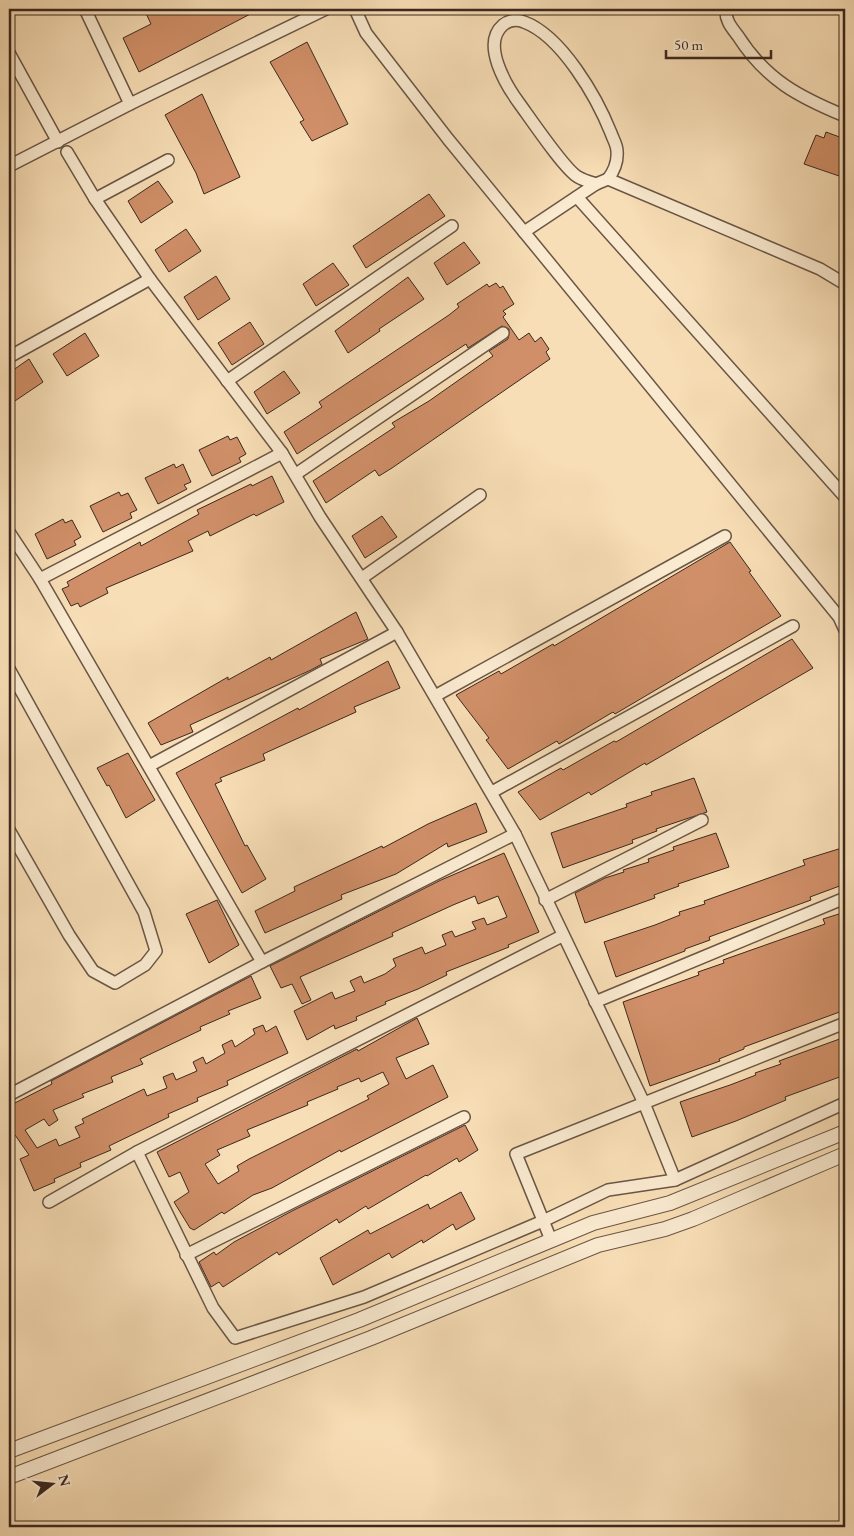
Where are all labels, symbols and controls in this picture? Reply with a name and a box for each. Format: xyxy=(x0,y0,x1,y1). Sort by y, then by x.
scale bar xyxy=(666,28,772,60)
text: 50 m xyxy=(674,35,703,54)
north arrow xyxy=(28,1458,78,1508)
text: N xyxy=(54,1472,75,1489)

